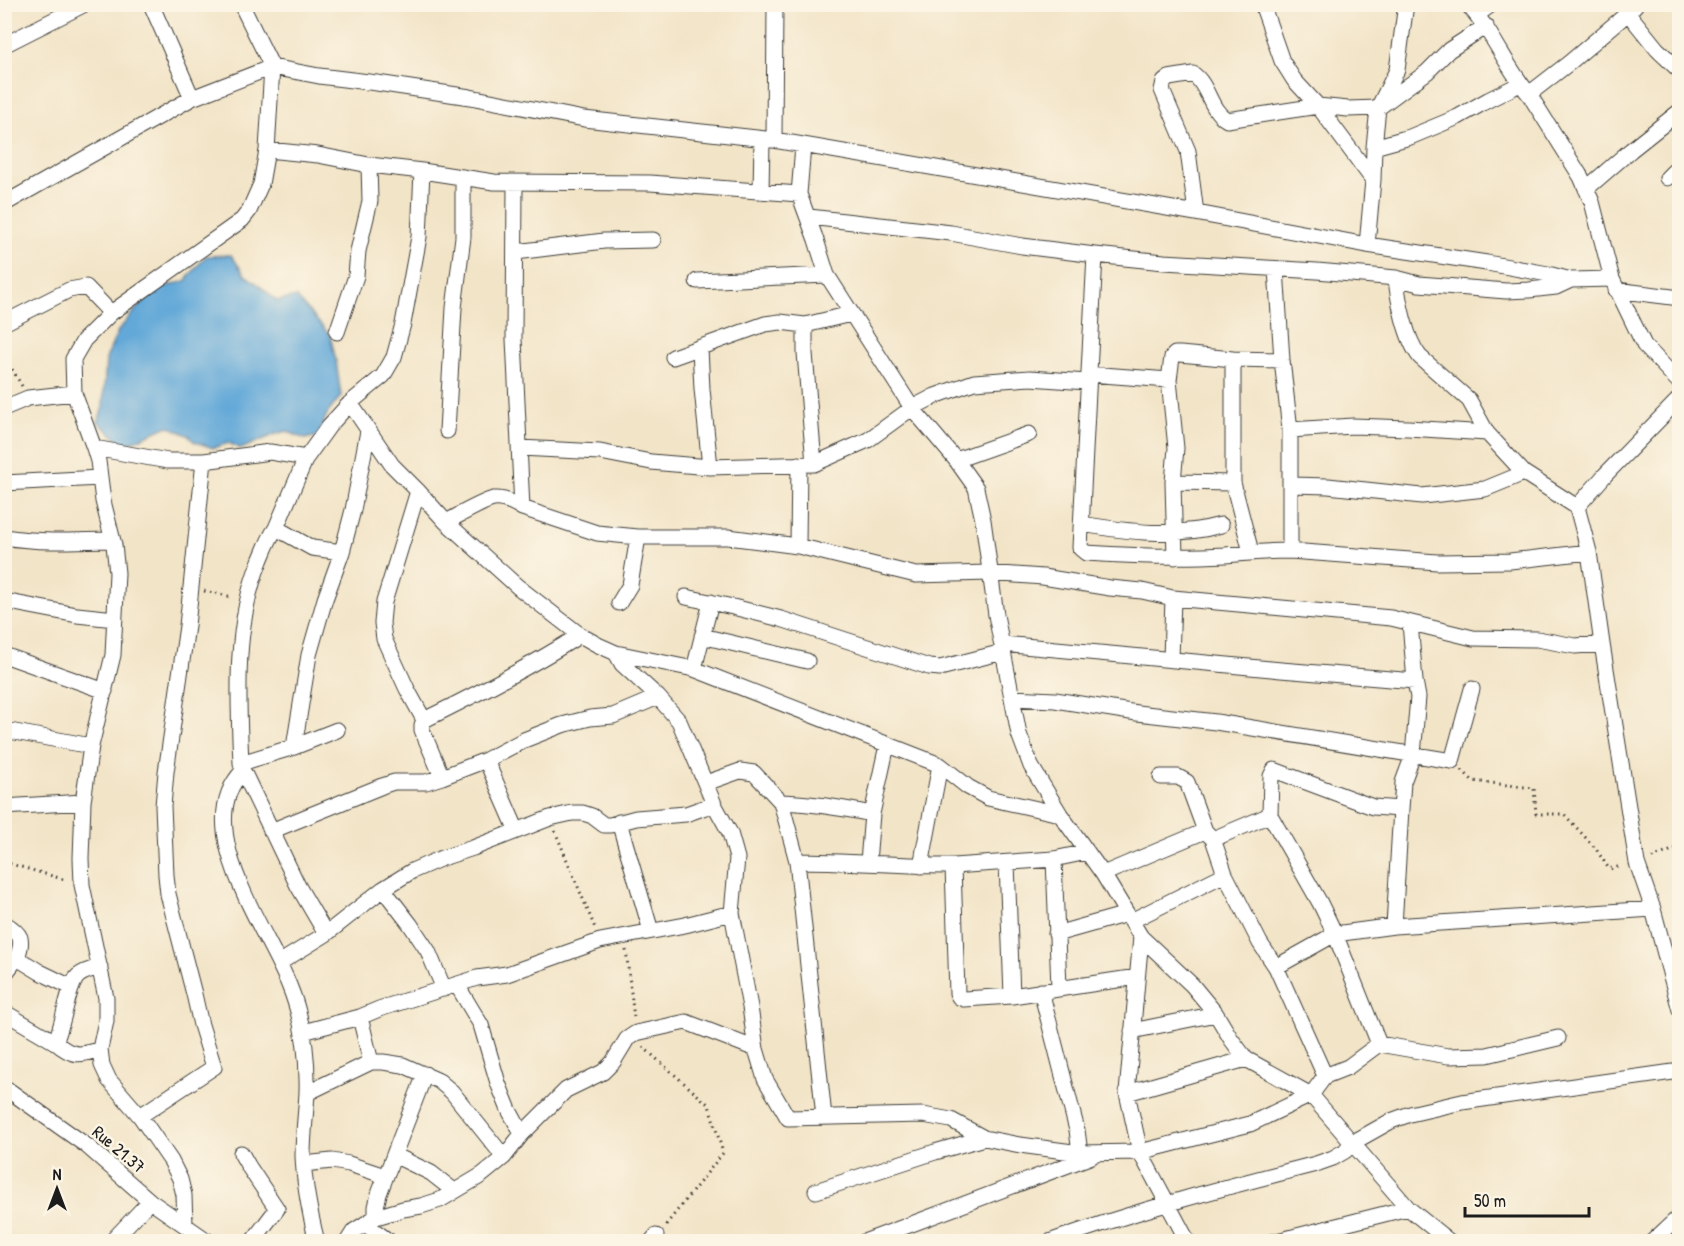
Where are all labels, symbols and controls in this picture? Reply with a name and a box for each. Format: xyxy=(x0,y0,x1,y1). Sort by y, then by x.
street label: Rue 21.37 xyxy=(87,1119,151,1179)
north arrow xyxy=(27,1159,87,1219)
text: N xyxy=(53,1163,62,1185)
scale bar xyxy=(1465,1180,1590,1218)
text: 50 m xyxy=(1474,1188,1506,1213)

